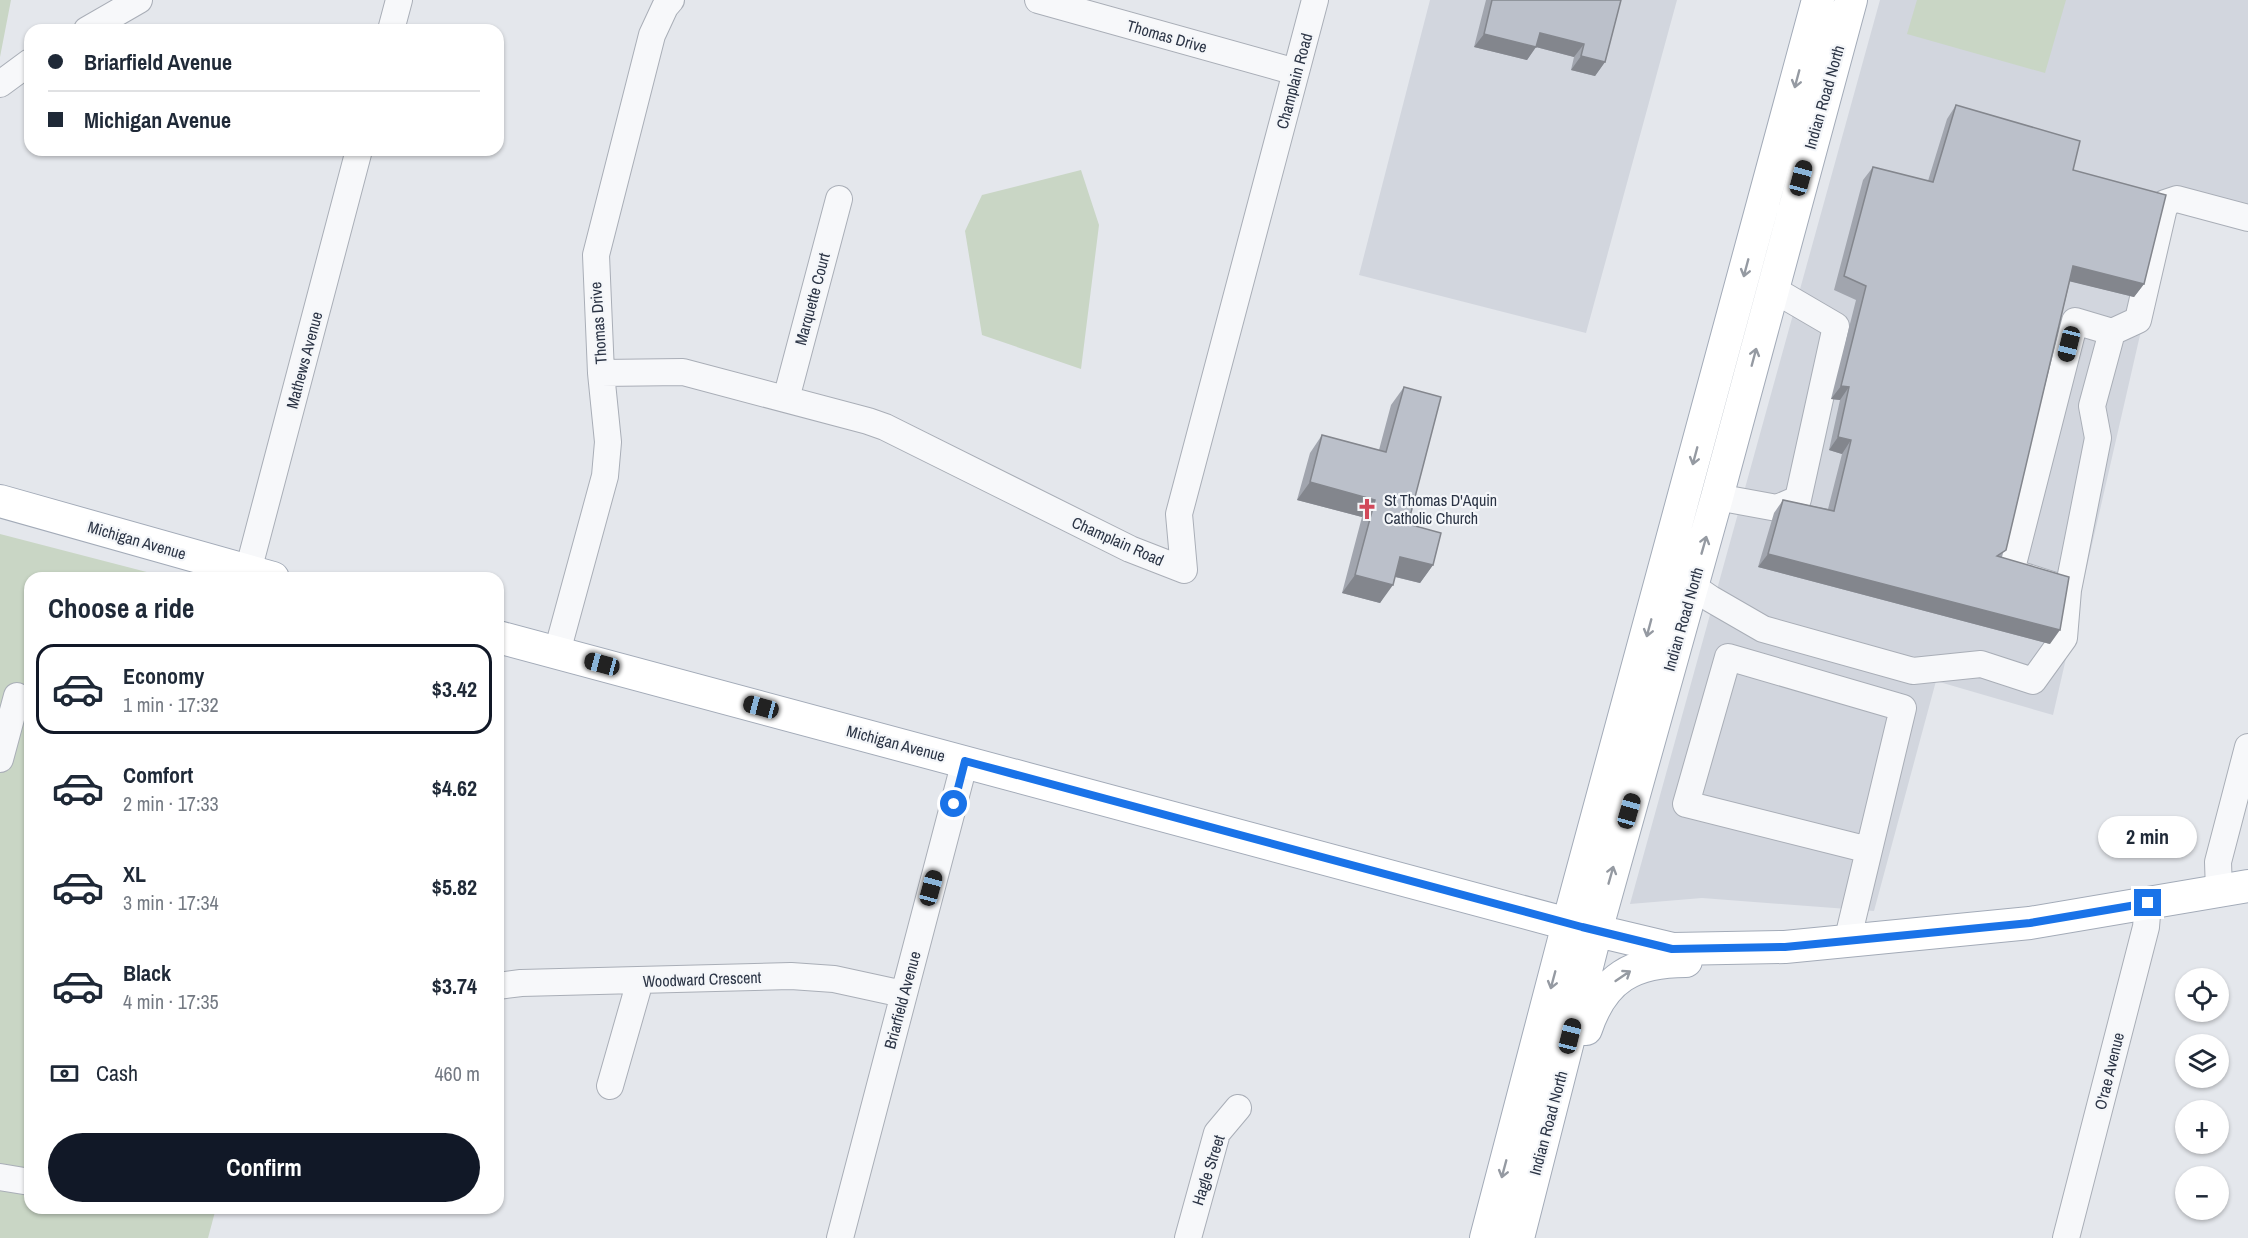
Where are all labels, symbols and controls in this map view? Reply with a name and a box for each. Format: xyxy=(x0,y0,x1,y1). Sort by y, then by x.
street label: Thomas Drive xyxy=(1124,14,1210,58)
street label: Champlain Road xyxy=(1271,31,1317,131)
street label: Indian Road North xyxy=(1799,42,1849,152)
text: Briarfield Avenue xyxy=(84,47,232,77)
one-way arrow xyxy=(1790,70,1802,89)
text: Michigan Avenue xyxy=(84,105,231,135)
car xyxy=(1788,158,1814,198)
street label: Marquette Court xyxy=(789,250,835,348)
one-way arrow xyxy=(1740,258,1751,277)
street label: Thomas Drive xyxy=(584,281,612,365)
street label: Mathews Avenue xyxy=(280,309,328,411)
car xyxy=(2056,324,2082,364)
one-way arrow xyxy=(1748,348,1760,367)
one-way arrow xyxy=(1689,446,1700,465)
place label: St Thomas D'Aquin Catholic Church xyxy=(1384,489,1497,529)
church icon: St Thomas D'Aquin Catholic Church xyxy=(1355,497,1379,521)
street label: Champlain Road xyxy=(1069,511,1167,571)
street label: Michigan Avenue xyxy=(85,515,189,565)
one-way arrow xyxy=(1698,536,1710,555)
street label: Indian Road North xyxy=(1658,564,1708,674)
text: Choose a ride xyxy=(48,590,194,626)
one-way arrow xyxy=(1642,618,1654,637)
car xyxy=(582,651,622,677)
text: Economy xyxy=(123,661,204,691)
icon: car xyxy=(51,662,105,716)
text: $3.42 xyxy=(432,674,477,704)
text: 1 min · 17:32 xyxy=(123,691,219,718)
car xyxy=(741,694,781,720)
street label: Michigan Avenue xyxy=(844,719,948,767)
text: Comfort xyxy=(123,760,193,790)
icon: car xyxy=(51,761,105,815)
text: $4.62 xyxy=(432,773,477,803)
text: 2 min · 17:33 xyxy=(123,790,219,817)
route start xyxy=(940,790,967,817)
car xyxy=(1615,791,1643,831)
callout: 2 min xyxy=(2098,816,2198,858)
text: 2 min xyxy=(2126,823,2169,850)
text: XL xyxy=(123,859,146,889)
icon: car xyxy=(51,860,105,914)
one-way arrow xyxy=(1606,865,1618,884)
car xyxy=(918,868,944,908)
text: $5.82 xyxy=(432,872,477,902)
text: 3 min · 17:34 xyxy=(123,889,219,916)
route end xyxy=(2134,889,2161,916)
street label: Briarfield Avenue xyxy=(878,949,926,1051)
text: Black xyxy=(123,958,171,988)
icon: car xyxy=(51,959,105,1013)
street label: Woodward Crescent xyxy=(642,966,762,992)
map controls xyxy=(2175,968,2229,1220)
button: locate xyxy=(2175,968,2229,1022)
one-way arrow xyxy=(1547,970,1559,989)
one-way arrow xyxy=(1614,970,1630,982)
text: $3.74 xyxy=(432,971,477,1001)
text: 4 min · 17:35 xyxy=(123,988,219,1015)
car xyxy=(1557,1016,1583,1056)
street label: O'rae Avenue xyxy=(2089,1030,2129,1112)
button: layers xyxy=(2175,1034,2229,1088)
icon: cash xyxy=(48,1057,81,1090)
text: Cash xyxy=(96,1058,138,1088)
text: 460 m xyxy=(434,1060,480,1087)
street label: Indian Road North xyxy=(1523,1068,1573,1178)
button: + xyxy=(2175,1100,2229,1154)
street label: Hagle Street xyxy=(1186,1132,1230,1208)
button: Confirm xyxy=(48,1133,480,1202)
one-way arrow xyxy=(1498,1159,1510,1178)
button: − xyxy=(2175,1166,2229,1220)

